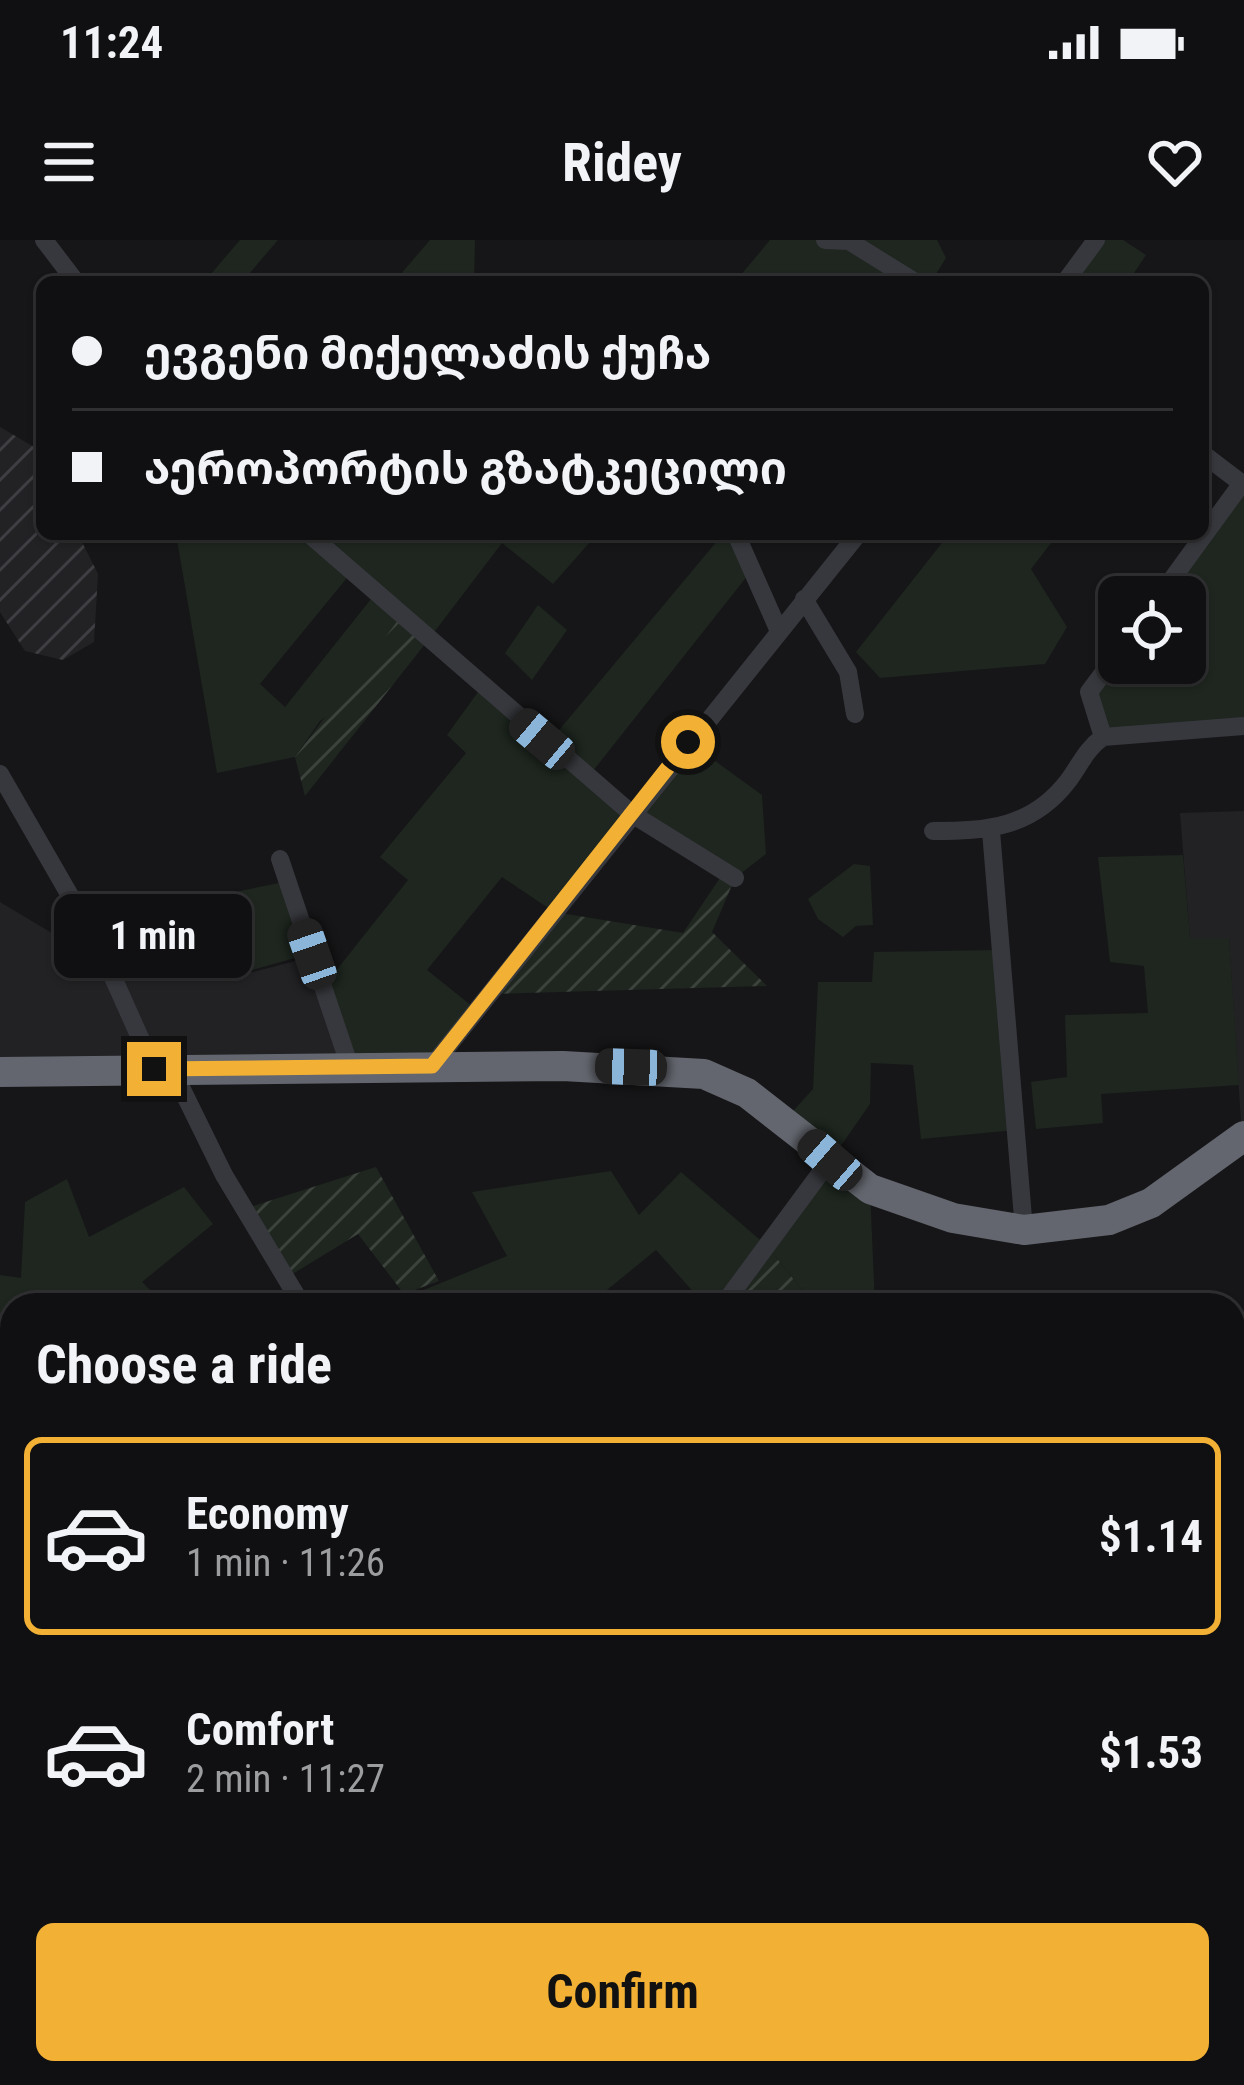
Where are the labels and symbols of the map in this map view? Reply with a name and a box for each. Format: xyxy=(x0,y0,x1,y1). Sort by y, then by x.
car xyxy=(503,702,581,776)
route start xyxy=(661,715,715,769)
callout: 1 min xyxy=(55,895,253,979)
car xyxy=(283,914,341,994)
route end xyxy=(127,1042,181,1096)
car xyxy=(594,1048,668,1086)
car xyxy=(791,1123,869,1197)

